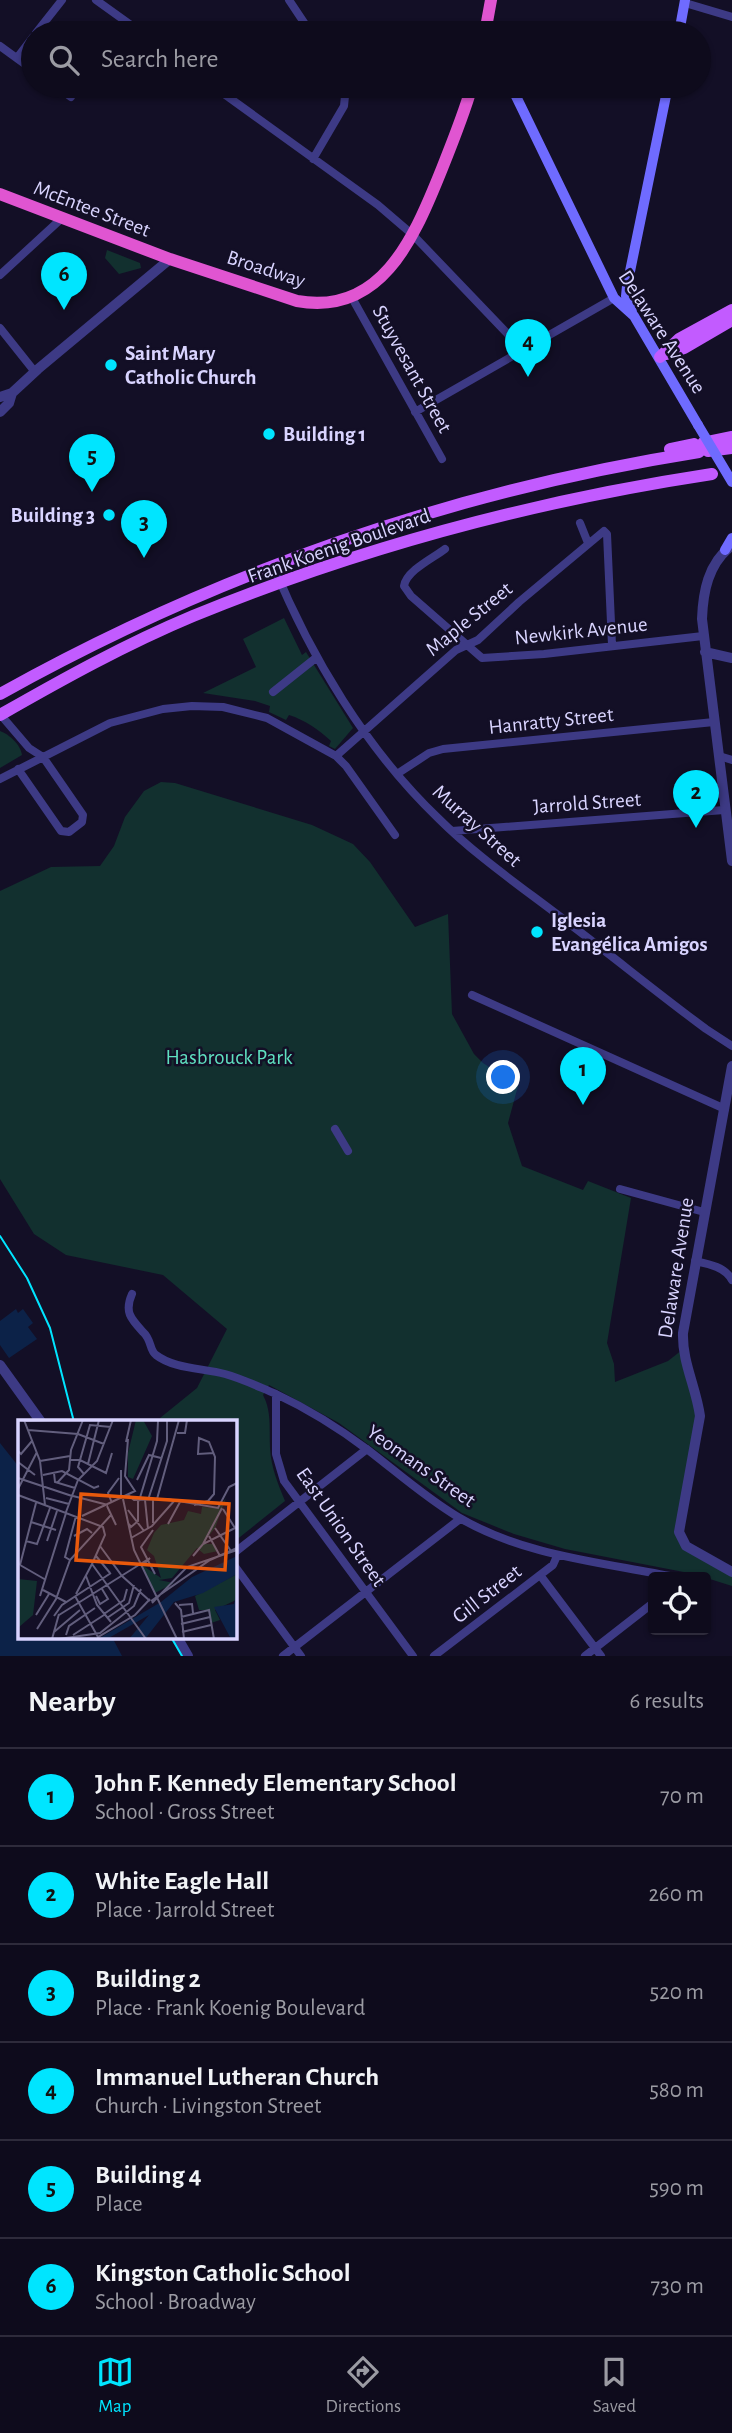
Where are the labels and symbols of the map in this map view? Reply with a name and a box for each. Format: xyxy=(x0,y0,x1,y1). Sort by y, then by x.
street label: McEntee Street xyxy=(31,177,153,241)
street label: Broadway xyxy=(224,247,308,291)
pin: 6 xyxy=(41,252,87,310)
street label: Delaware Avenue xyxy=(614,267,710,397)
street label: Stuyvesant Street xyxy=(368,302,456,436)
pin: 4 xyxy=(505,319,551,377)
place label: Saint Mary Catholic Church xyxy=(125,343,256,388)
marker: Saint Mary Catholic Church xyxy=(103,357,119,373)
place label: Building 1 xyxy=(283,424,366,445)
marker: Building 1 xyxy=(261,426,277,442)
pin: 5 xyxy=(69,434,115,492)
pin: 3 xyxy=(121,500,167,558)
place label: Building 3 xyxy=(11,505,95,526)
street label: Frank Koenig Boulevard xyxy=(245,505,433,587)
marker: Building 3 xyxy=(101,507,117,523)
street label: Maple Street xyxy=(422,578,516,660)
street label: Newkirk Avenue xyxy=(514,614,648,648)
street label: Hanratty Street xyxy=(487,704,615,738)
pin: 2 xyxy=(673,770,719,828)
street label: Murray Street xyxy=(429,781,526,871)
street label: Jarrold Street xyxy=(532,789,642,817)
place label: Iglesia Evangélica Amigos xyxy=(551,910,708,955)
marker: Iglesia Evangélica Amigos xyxy=(529,924,545,940)
park label: Hasbrouck Park xyxy=(165,1047,293,1068)
pin: 1 xyxy=(560,1047,606,1105)
your location xyxy=(486,1060,520,1094)
street label: Delaware Avenue xyxy=(654,1196,698,1340)
inset map xyxy=(18,1420,236,1638)
street label: Yeomans Street xyxy=(363,1421,479,1511)
street label: East Union Street xyxy=(292,1464,390,1591)
street label: Gill Street xyxy=(449,1561,526,1627)

